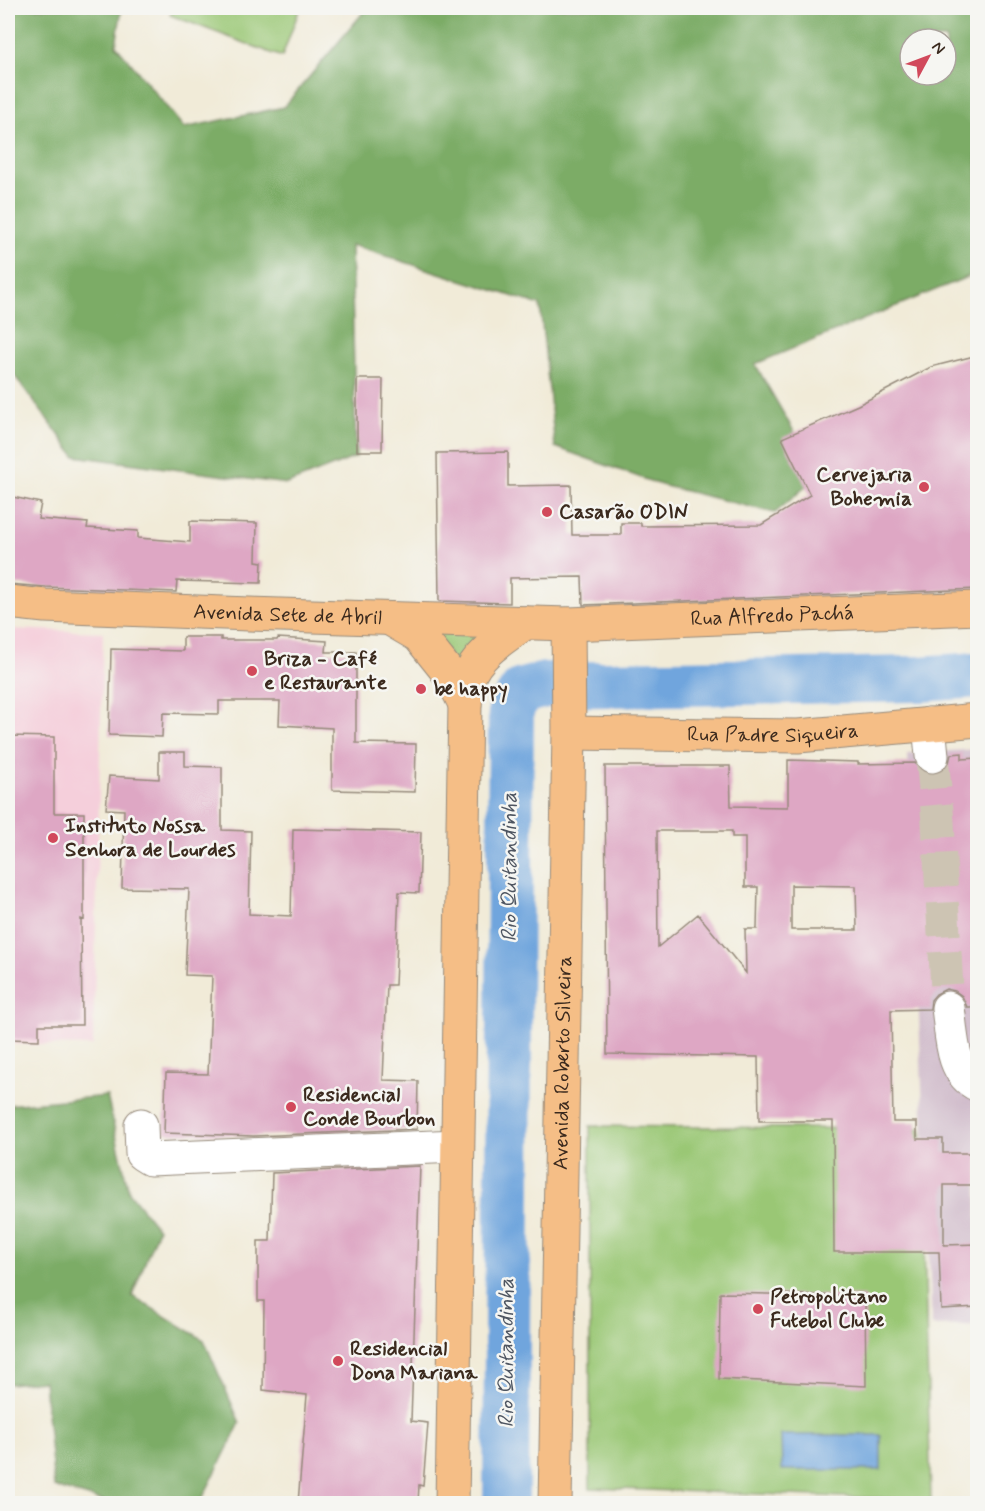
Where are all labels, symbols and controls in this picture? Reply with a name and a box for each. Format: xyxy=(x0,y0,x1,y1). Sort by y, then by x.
north arrow xyxy=(898,27,958,87)
text: N xyxy=(927,37,950,59)
place label: Cervejaria Bohemia xyxy=(816,461,912,513)
marker: Cervejaria Bohemia xyxy=(917,480,931,494)
place label: Casarão ODIN xyxy=(559,498,689,526)
marker: Casarão ODIN xyxy=(540,505,554,519)
street label: Avenida Sete de Abril xyxy=(193,598,382,632)
street label: Rua Alfredo Pachá xyxy=(690,599,855,633)
place label: Briza - Café e Restaurante xyxy=(264,645,388,697)
marker: Briza - Café e Restaurante xyxy=(245,664,259,678)
place label: be happy xyxy=(433,675,508,703)
marker: be happy xyxy=(414,682,428,696)
street label: Rua Padre Siqueira xyxy=(687,717,860,750)
water label: Rio Quitandinha xyxy=(496,792,524,942)
place label: Instituto Nossa Senhora de Lourdes xyxy=(65,812,236,864)
marker: Instituto Nossa Senhora de Lourdes xyxy=(46,831,60,845)
street label: Avenida Roberto Silveira xyxy=(547,956,579,1171)
place label: Residencial Conde Bourbon xyxy=(303,1081,435,1133)
marker: Residencial Conde Bourbon xyxy=(284,1100,298,1114)
water label: Rio Quitandinha xyxy=(493,1278,521,1428)
place label: Petropolitano Futebol Clube xyxy=(770,1283,888,1335)
marker: Petropolitano Futebol Clube xyxy=(751,1302,765,1316)
place label: Residencial Dona Mariana xyxy=(350,1335,479,1387)
marker: Residencial Dona Mariana xyxy=(331,1354,345,1368)

